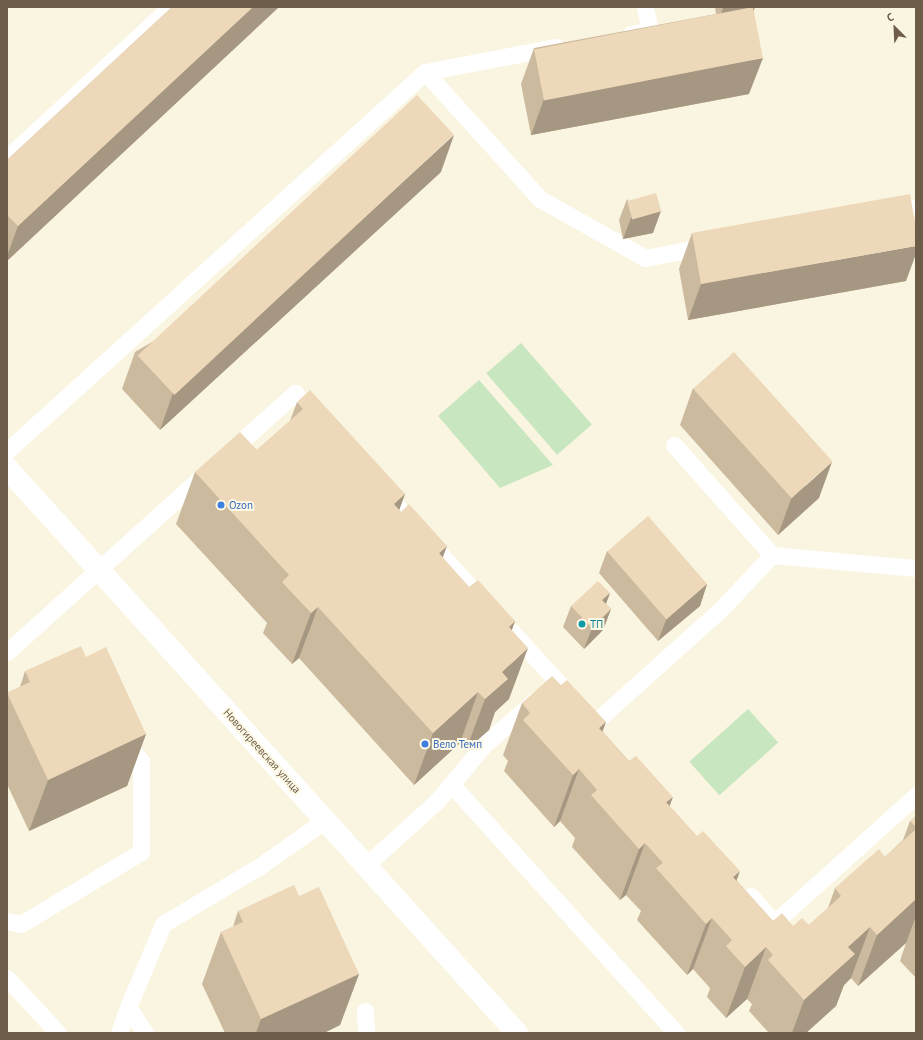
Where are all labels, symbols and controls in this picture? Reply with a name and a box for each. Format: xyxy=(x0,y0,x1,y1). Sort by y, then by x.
north arrow xyxy=(875,8,915,48)
text: С xyxy=(884,9,896,25)
place label: Ozon xyxy=(229,498,253,512)
marker: Ozon xyxy=(216,500,226,510)
place label: ТП xyxy=(590,617,603,631)
marker: ТП xyxy=(577,619,587,629)
street label: Новогиреевская улица xyxy=(221,706,303,796)
place label: Вело Темп xyxy=(433,737,482,751)
marker: Вело Темп xyxy=(420,739,430,749)

